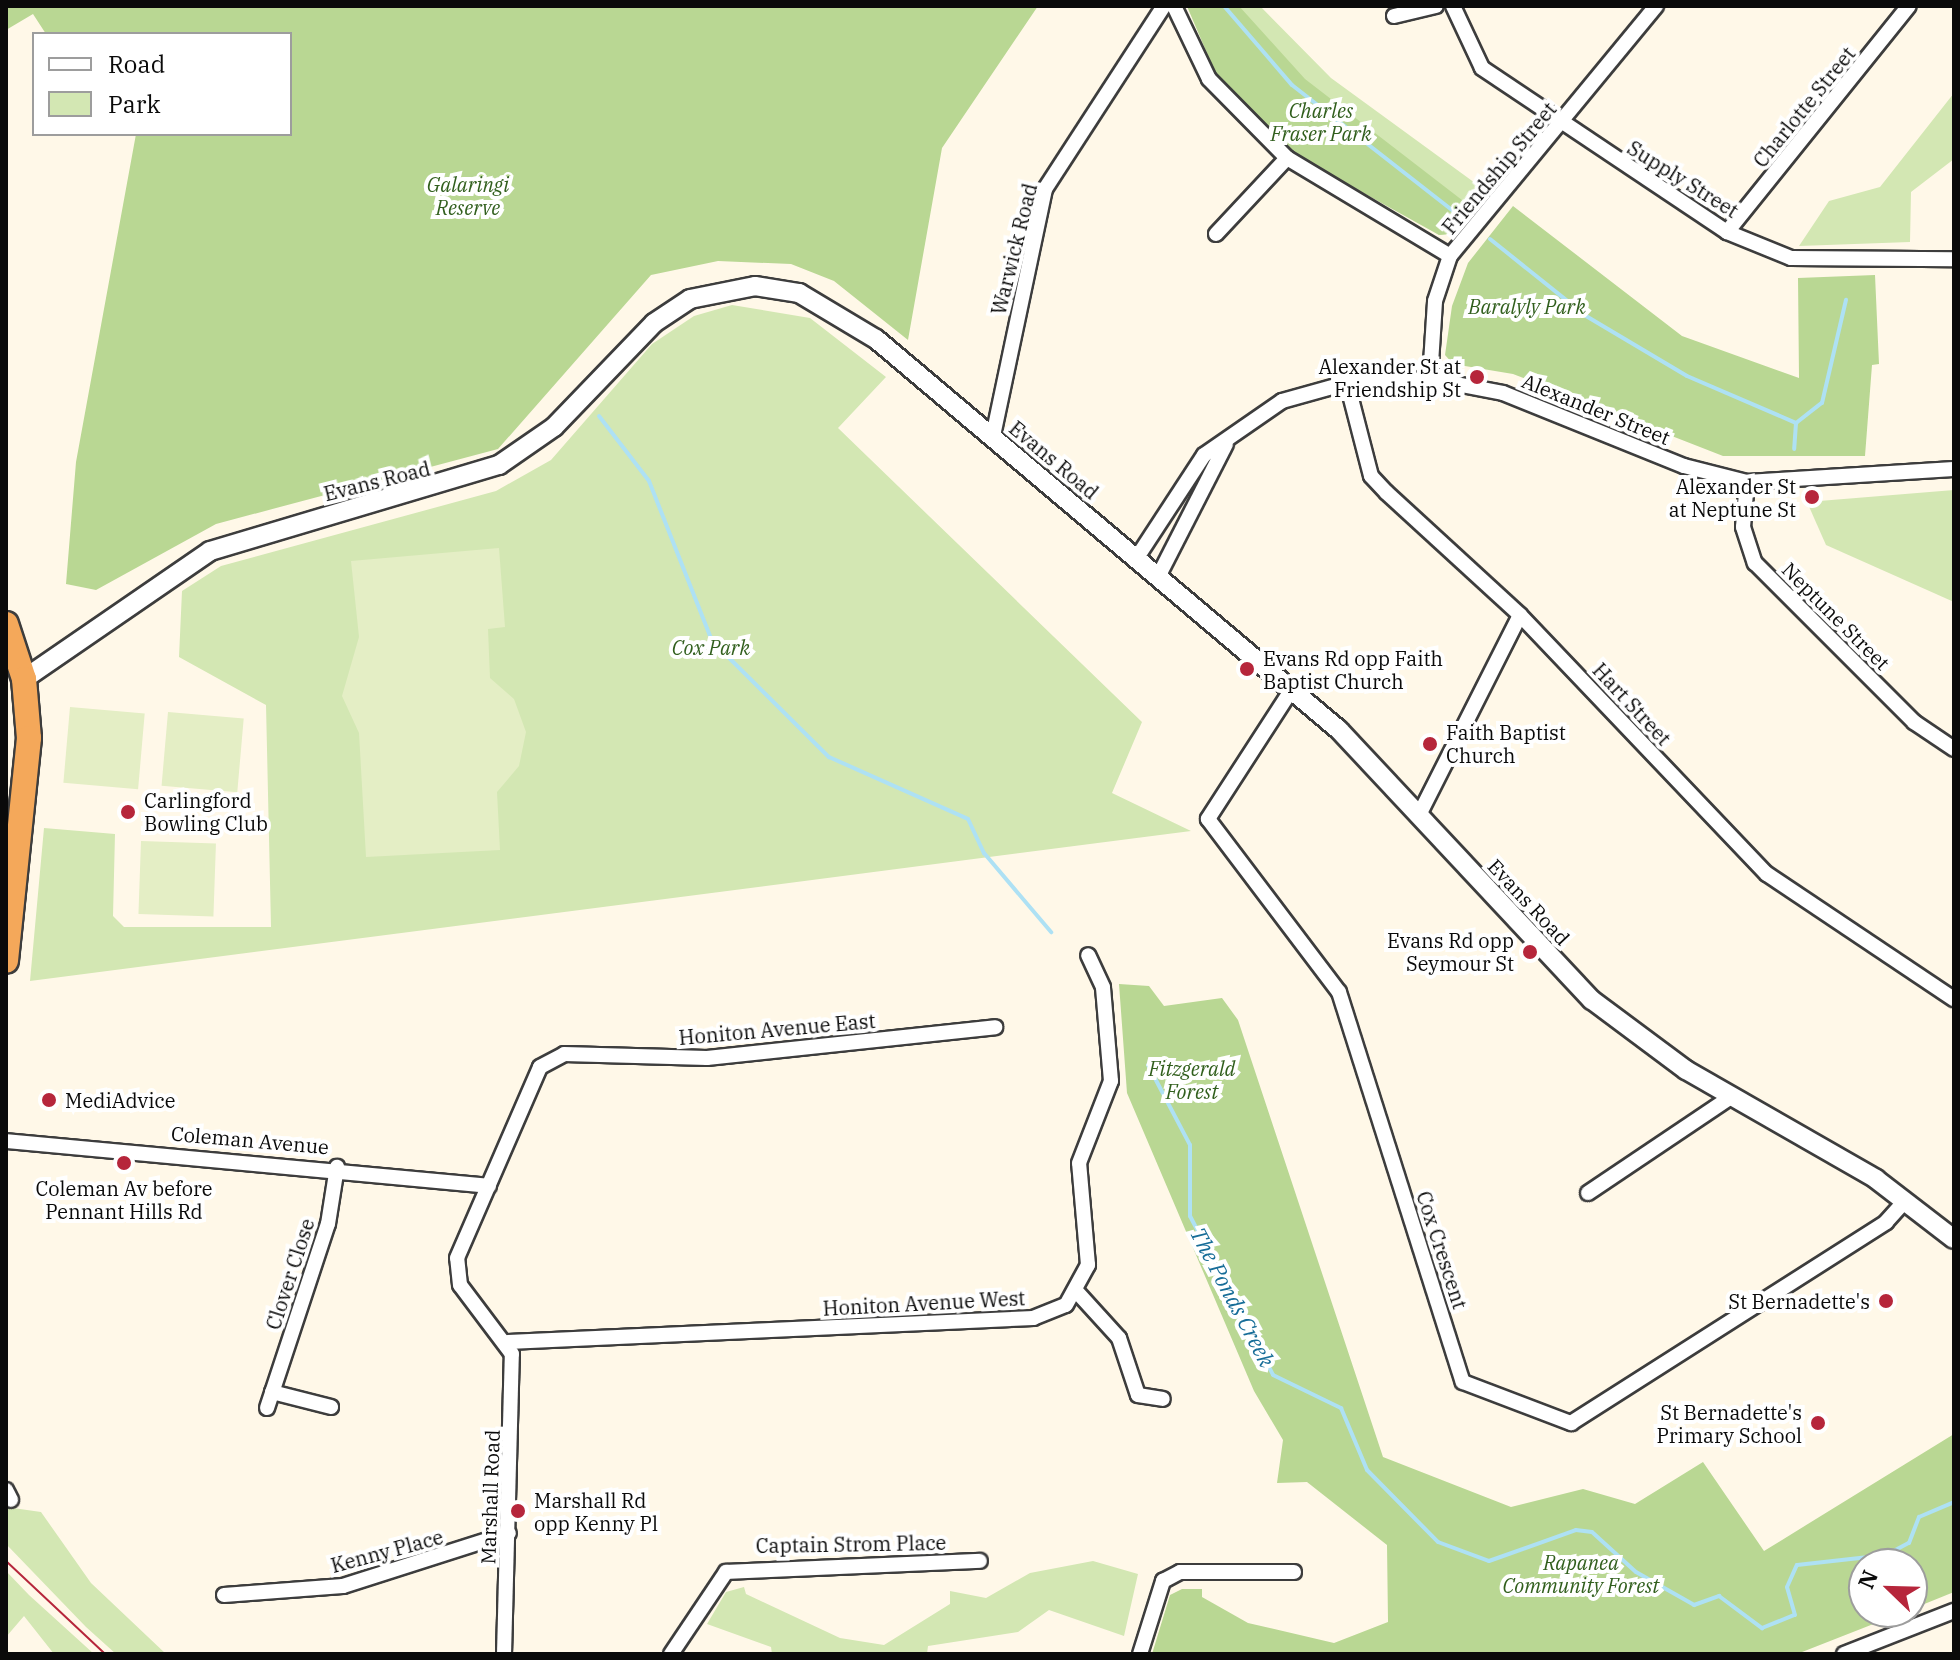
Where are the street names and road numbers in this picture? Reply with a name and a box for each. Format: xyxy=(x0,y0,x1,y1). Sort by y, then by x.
street label: Charlotte Street xyxy=(1748,42,1860,172)
street label: Friendship Street xyxy=(1437,97,1561,239)
street label: Supply Street xyxy=(1623,135,1743,223)
street label: Warwick Road xyxy=(986,181,1042,317)
street label: Alexander Street xyxy=(1518,368,1674,450)
street label: Evans Road xyxy=(1005,416,1103,504)
street label: Evans Road xyxy=(321,456,433,506)
street label: Neptune Street xyxy=(1777,557,1895,675)
street label: Hart Street xyxy=(1588,658,1676,750)
street label: Evans Road xyxy=(1483,854,1575,950)
street label: Honiton Avenue East xyxy=(678,1008,876,1050)
street label: Coleman Avenue xyxy=(170,1121,330,1159)
street label: Cox Crescent xyxy=(1412,1188,1472,1312)
street label: Clover Close xyxy=(261,1215,319,1333)
street label: Honiton Avenue West xyxy=(822,1286,1026,1320)
street label: Marshall Road xyxy=(476,1429,504,1565)
street label: Kenny Place xyxy=(328,1524,446,1578)
street label: Captain Strom Place xyxy=(756,1530,946,1558)

